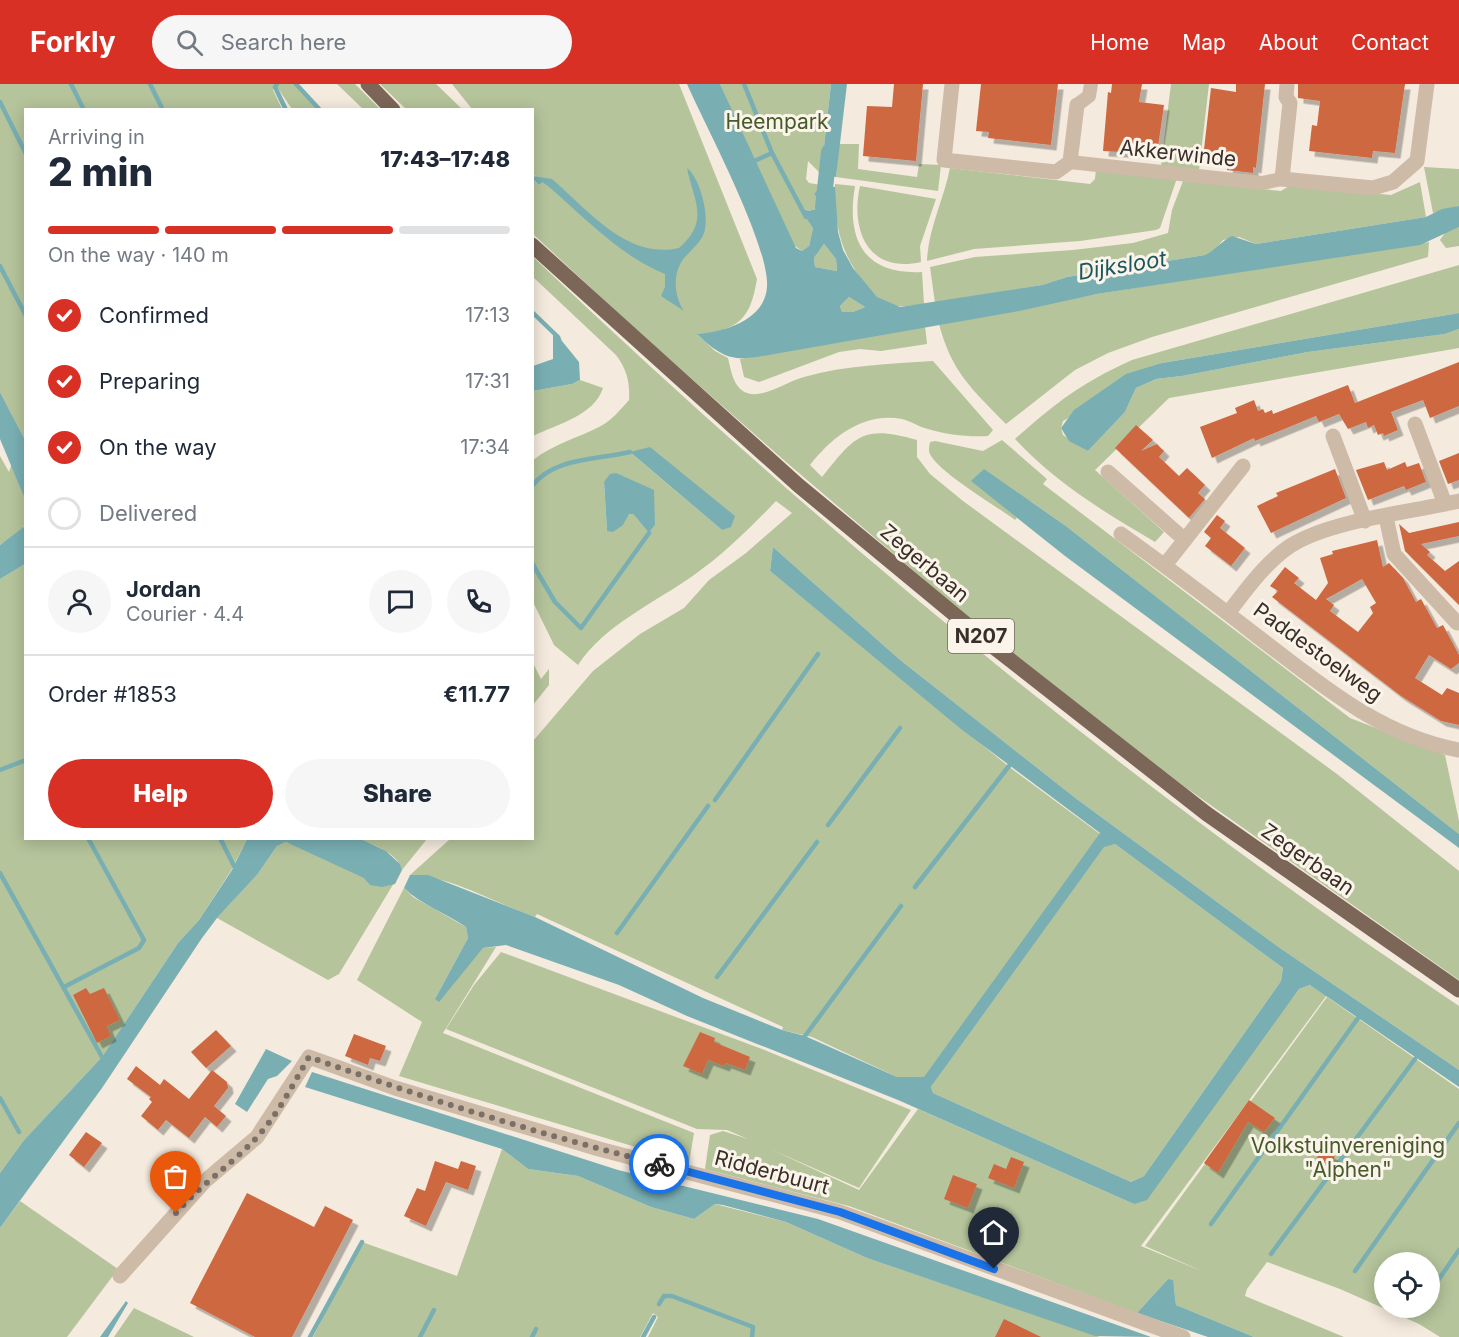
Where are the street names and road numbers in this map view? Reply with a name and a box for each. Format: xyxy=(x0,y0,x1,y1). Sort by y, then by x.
street label: Akkerwinde xyxy=(1118,134,1238,172)
street label: Zegerbaan xyxy=(876,519,974,607)
street label: Paddestoelweg xyxy=(1249,597,1387,707)
road number: N207 xyxy=(948,619,1014,653)
street label: Zegerbaan xyxy=(1257,818,1359,900)
street label: Ridderbuurt xyxy=(712,1145,832,1199)

